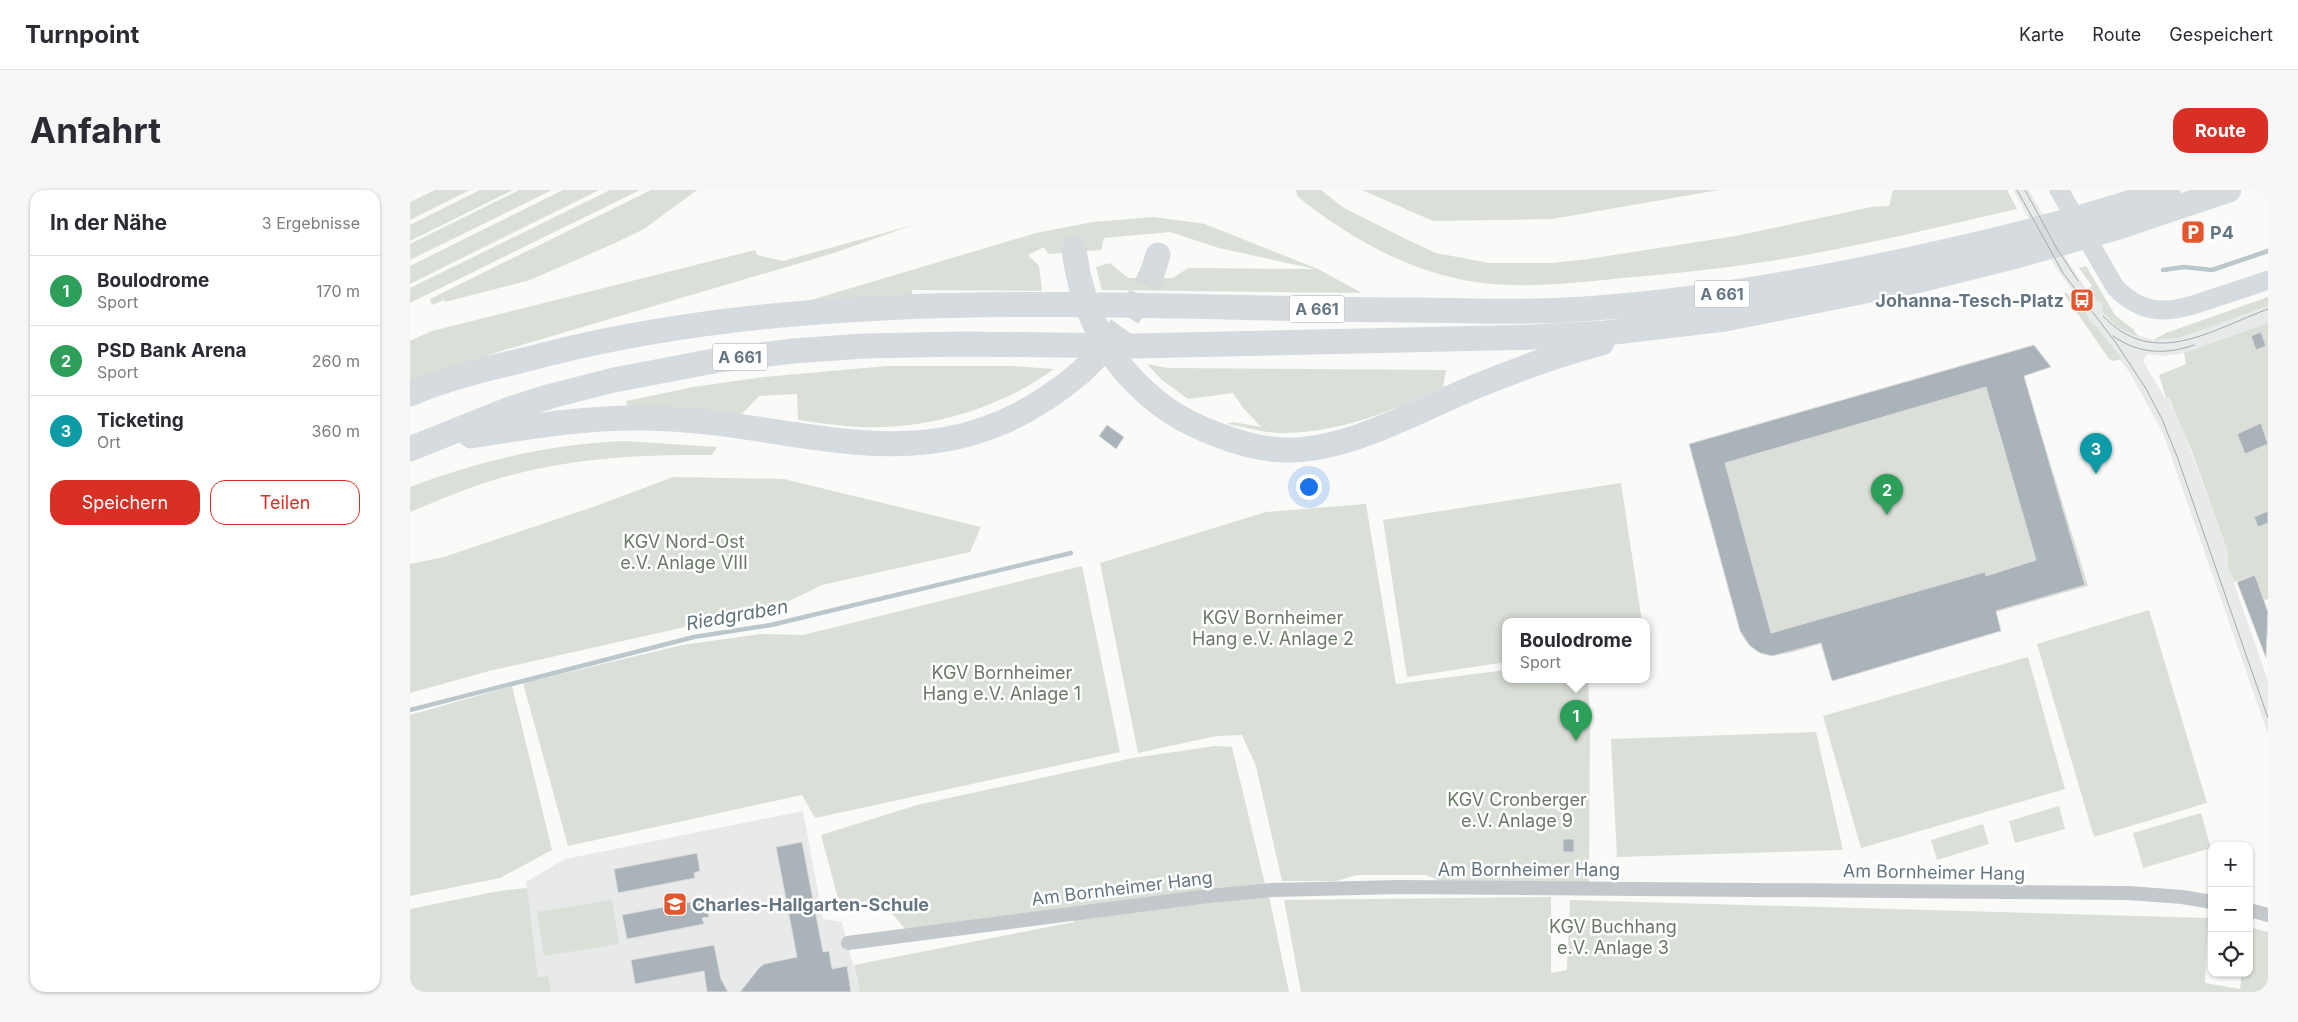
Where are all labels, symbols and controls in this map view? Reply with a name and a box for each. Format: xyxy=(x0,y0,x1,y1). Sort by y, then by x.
text: Turnpoint xyxy=(25,20,139,49)
text: Karte xyxy=(2019,24,2064,45)
text: Route xyxy=(2092,24,2141,45)
text: Gespeichert xyxy=(2169,24,2273,45)
button: Route xyxy=(2173,108,2268,153)
text: Anfahrt xyxy=(30,109,161,151)
text: In der Nähe xyxy=(50,210,167,235)
text: 3 Ergebnisse xyxy=(262,213,360,233)
parking icon: P4 xyxy=(2180,219,2206,245)
place label: P4 xyxy=(2210,222,2234,243)
text: Boulodrome xyxy=(97,269,209,292)
road number: A 661 xyxy=(1694,280,1750,308)
text: 1 xyxy=(63,281,69,301)
text: 170 m xyxy=(316,281,360,301)
bus stop icon: Johanna-Tesch-Platz xyxy=(2069,287,2095,313)
place label: Johanna-Tesch-Platz xyxy=(1875,290,2064,311)
text: Sport xyxy=(97,292,138,312)
road number: A 661 xyxy=(1290,296,1344,322)
text: PSD Bank Arena xyxy=(97,339,247,362)
road number: A 661 xyxy=(712,344,768,370)
text: 2 xyxy=(61,351,71,371)
text: 260 m xyxy=(312,351,360,371)
text: Sport xyxy=(97,362,138,382)
text: Ticketing xyxy=(97,409,184,432)
text: 3 xyxy=(61,421,71,441)
text: 360 m xyxy=(312,421,360,441)
text: Ort xyxy=(97,432,121,452)
pin: 3 xyxy=(2080,433,2112,474)
your location xyxy=(1296,474,1322,500)
pin: 2 xyxy=(1871,474,1903,515)
button: Speichern xyxy=(50,480,200,525)
button: Teilen xyxy=(210,480,360,525)
park label: KGV Nord-Ost e.V. Anlage VIII xyxy=(620,531,748,573)
water label: Riedgraben xyxy=(684,595,790,635)
park label: KGV Bornheimer Hang e.V. Anlage 2 xyxy=(1192,607,1354,649)
popup xyxy=(1502,618,1650,683)
text: Boulodrome xyxy=(1520,629,1632,652)
text: Sport xyxy=(1520,652,1561,672)
park label: KGV Bornheimer Hang e.V. Anlage 1 xyxy=(923,662,1081,704)
pin: 1 xyxy=(1560,700,1592,741)
park label: KGV Cronberger e.V. Anlage 9 xyxy=(1447,789,1587,831)
map controls xyxy=(2208,842,2253,977)
button: + xyxy=(2208,842,2253,887)
street label: Am Bornheimer Hang xyxy=(1438,859,1620,880)
street label: Am Bornheimer Hang xyxy=(1843,860,2025,884)
street label: Am Bornheimer Hang xyxy=(1030,866,1214,910)
button: − xyxy=(2208,887,2253,932)
school or university icon: Charles-Hallgarten-Schule xyxy=(662,891,688,917)
place label: Charles-Hallgarten-Schule xyxy=(692,894,929,915)
park label: KGV Buchhang e.V. Anlage 3 xyxy=(1549,916,1677,958)
button: locate xyxy=(2208,932,2253,977)

